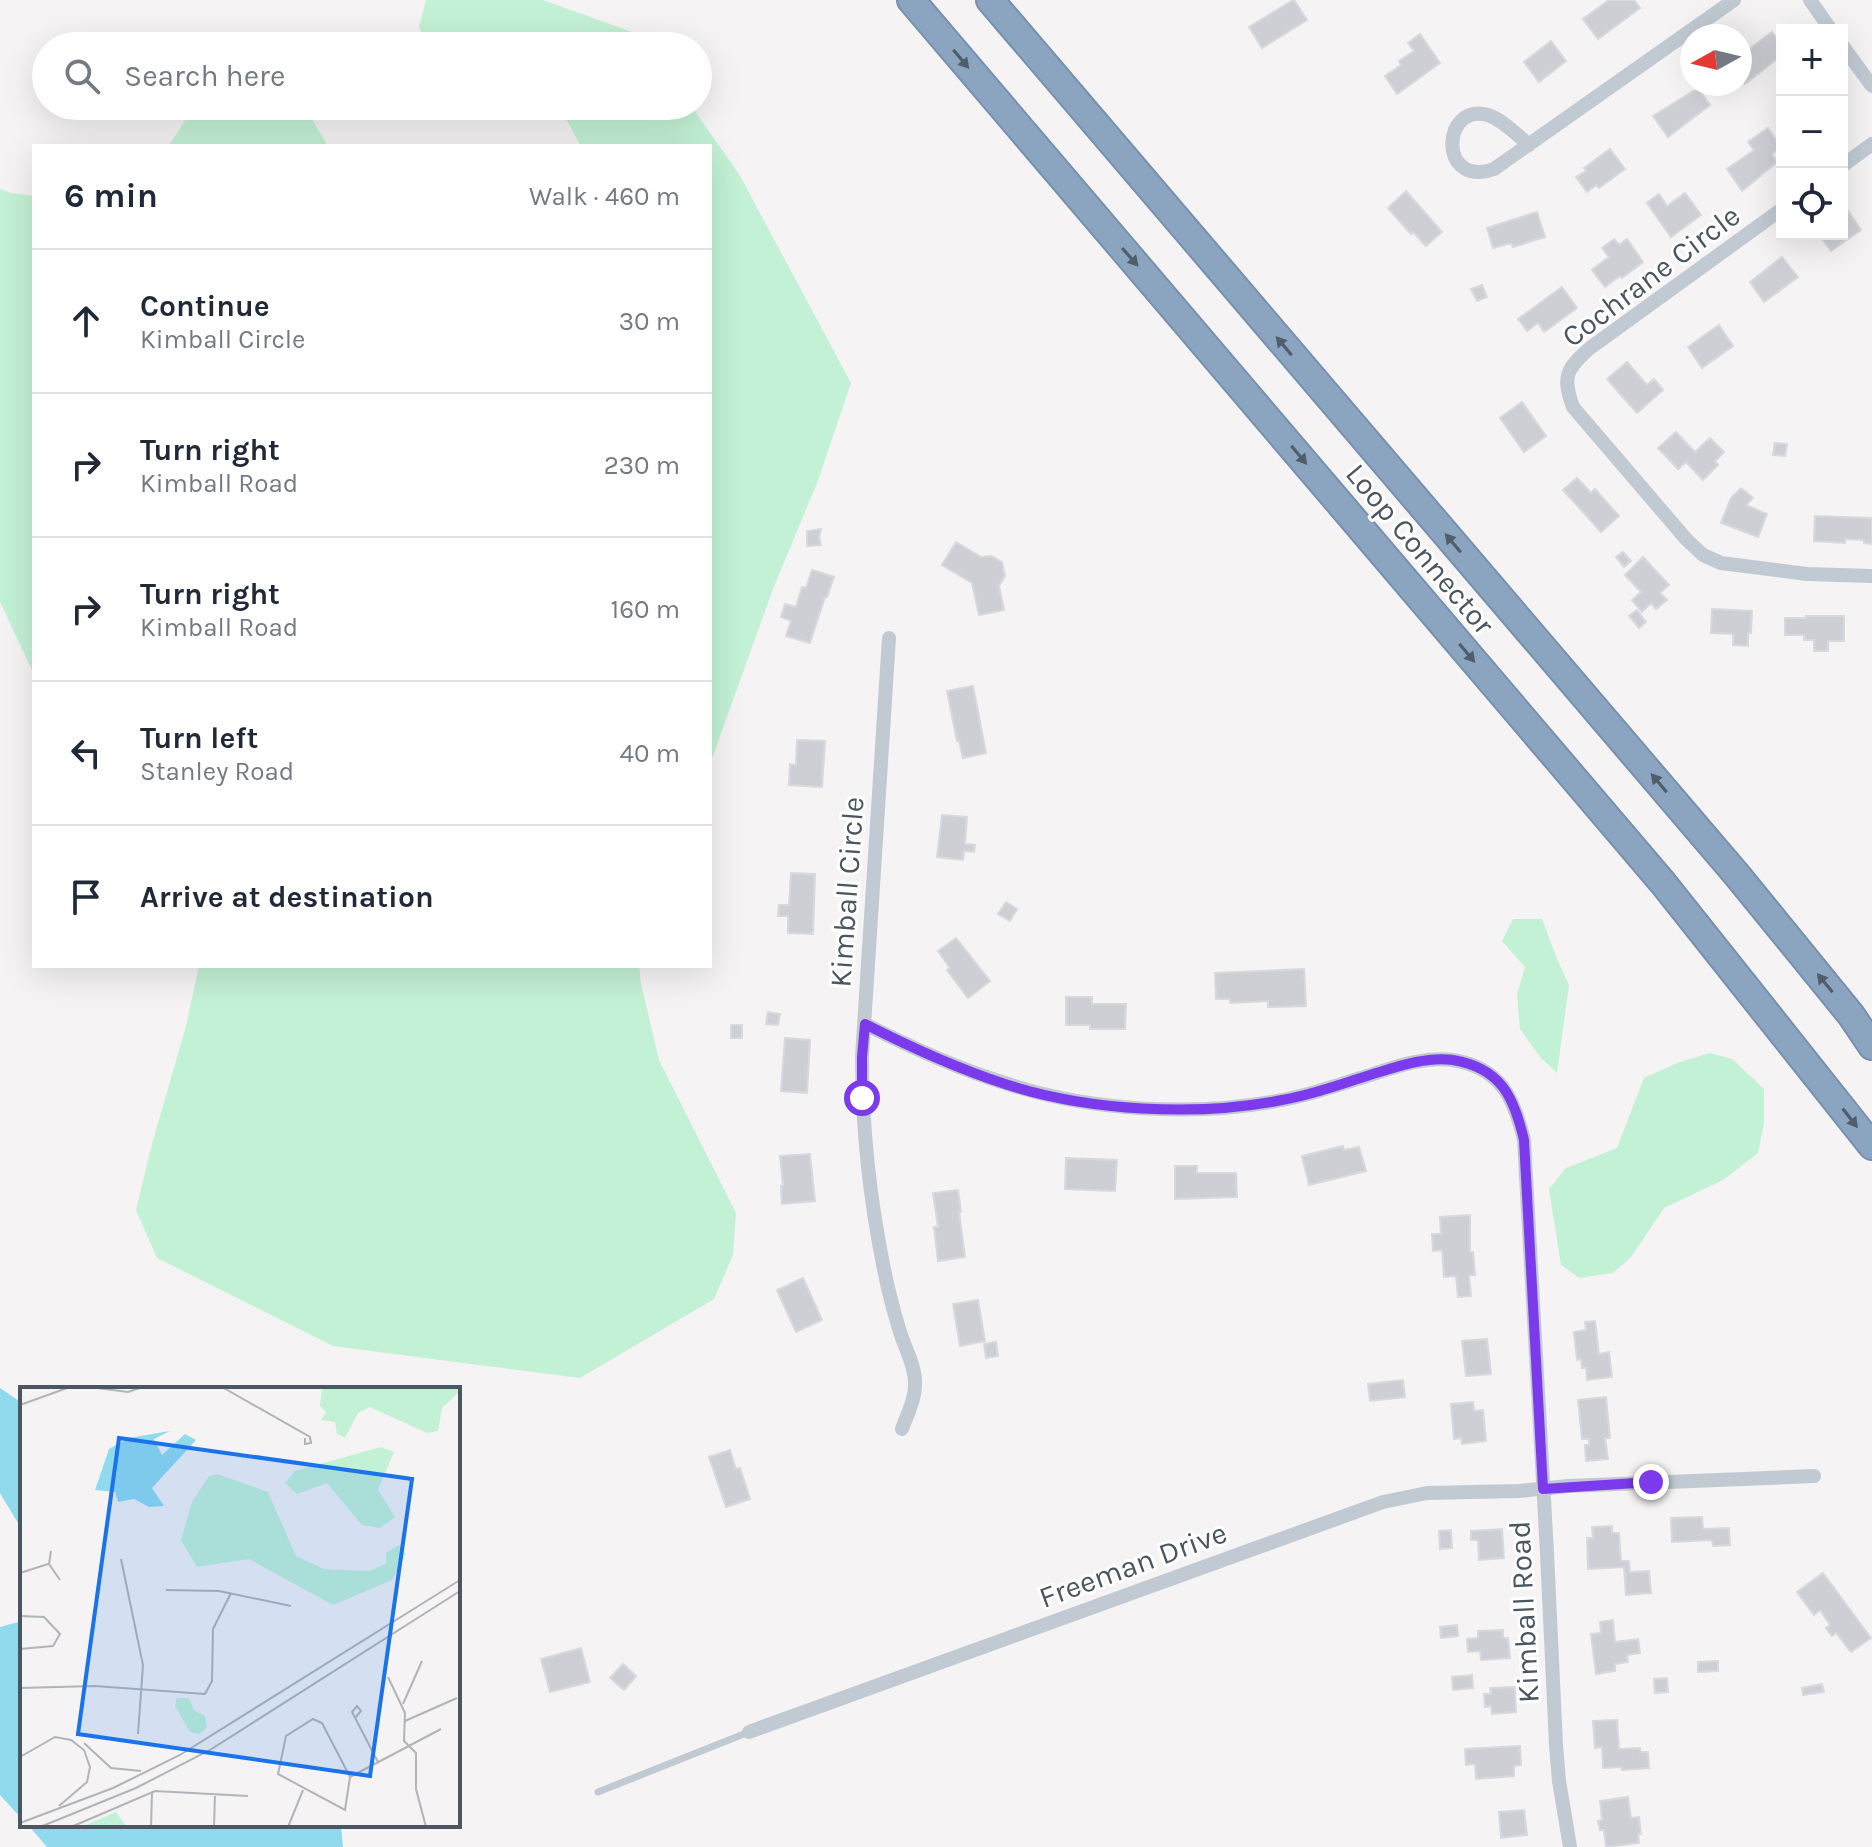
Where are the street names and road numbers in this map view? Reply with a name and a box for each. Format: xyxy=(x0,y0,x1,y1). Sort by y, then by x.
street label: Cochrane Circle xyxy=(1555,197,1747,355)
street label: Loop Connector xyxy=(1338,456,1502,642)
street label: Kimball Circle xyxy=(822,796,872,988)
street label: Freeman Drive xyxy=(1034,1514,1232,1616)
street label: Kimball Road xyxy=(1501,1520,1547,1704)

